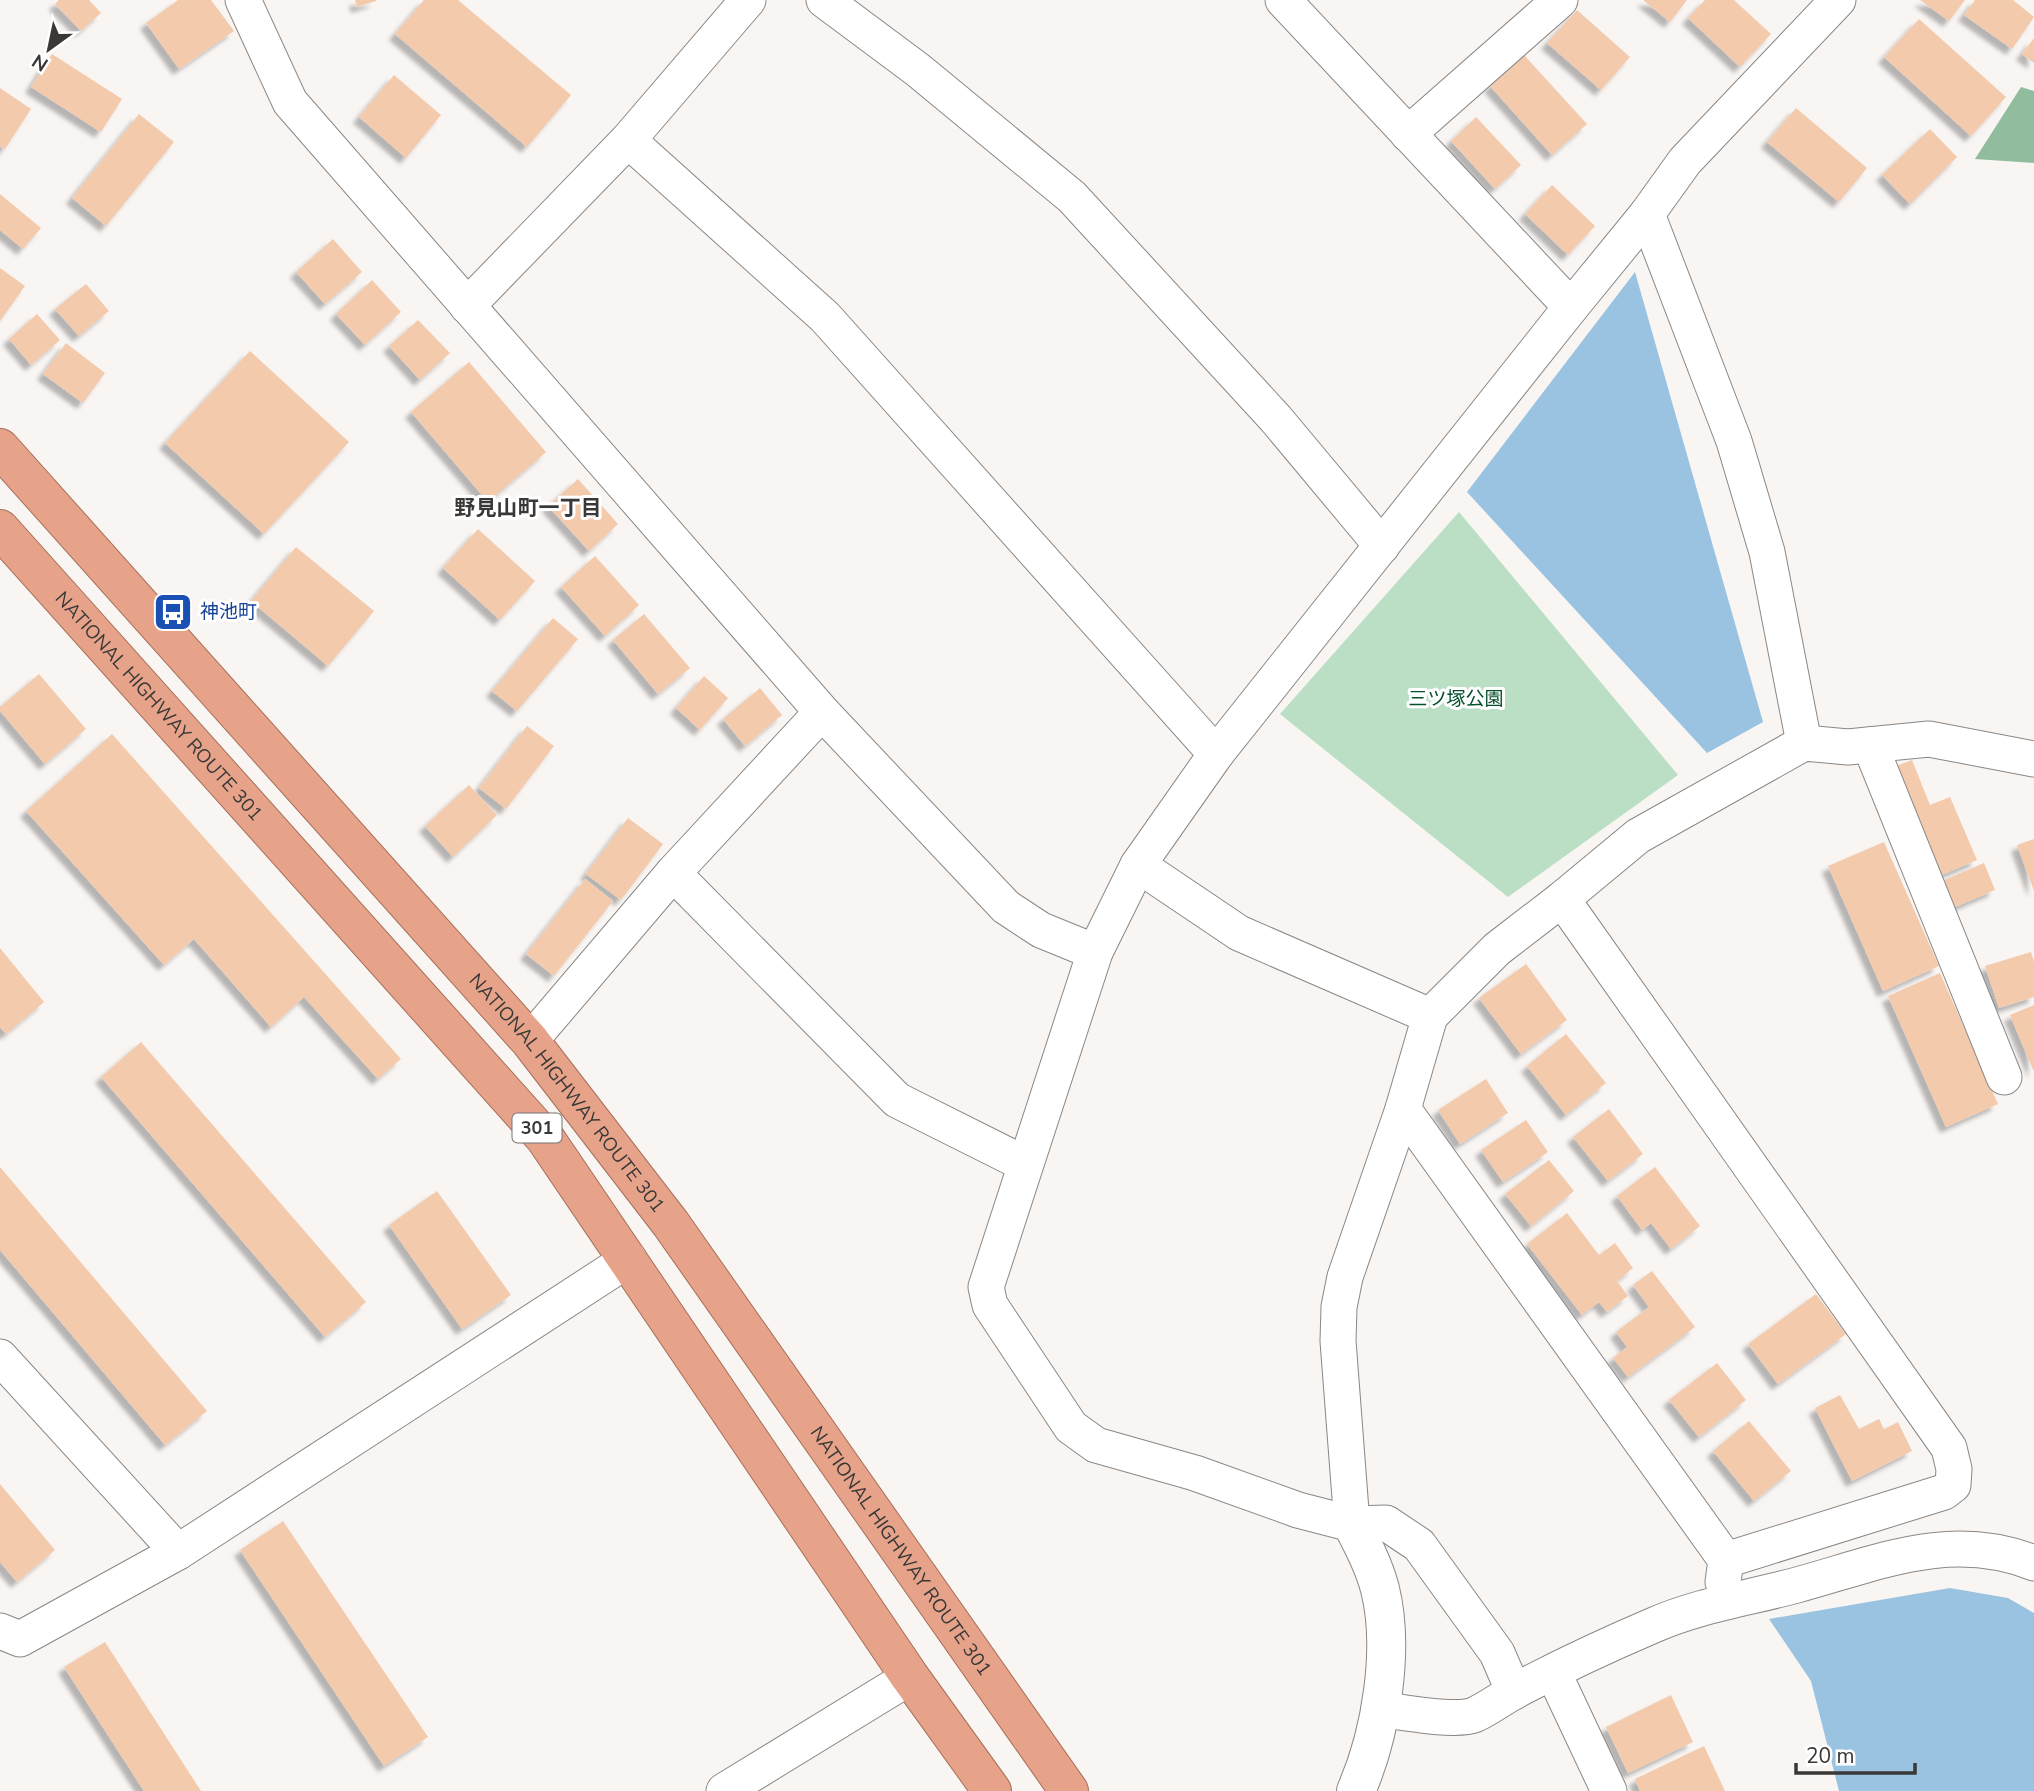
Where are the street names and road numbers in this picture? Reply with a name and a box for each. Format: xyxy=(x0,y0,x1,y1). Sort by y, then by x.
street label: NATIONAL HIGHWAY ROUTE 301 xyxy=(49,586,268,827)
street label: NATIONAL HIGHWAY ROUTE 301 xyxy=(464,971,670,1217)
road number: 301 xyxy=(512,1114,562,1142)
street label: NATIONAL HIGHWAY ROUTE 301 xyxy=(804,1421,997,1681)

